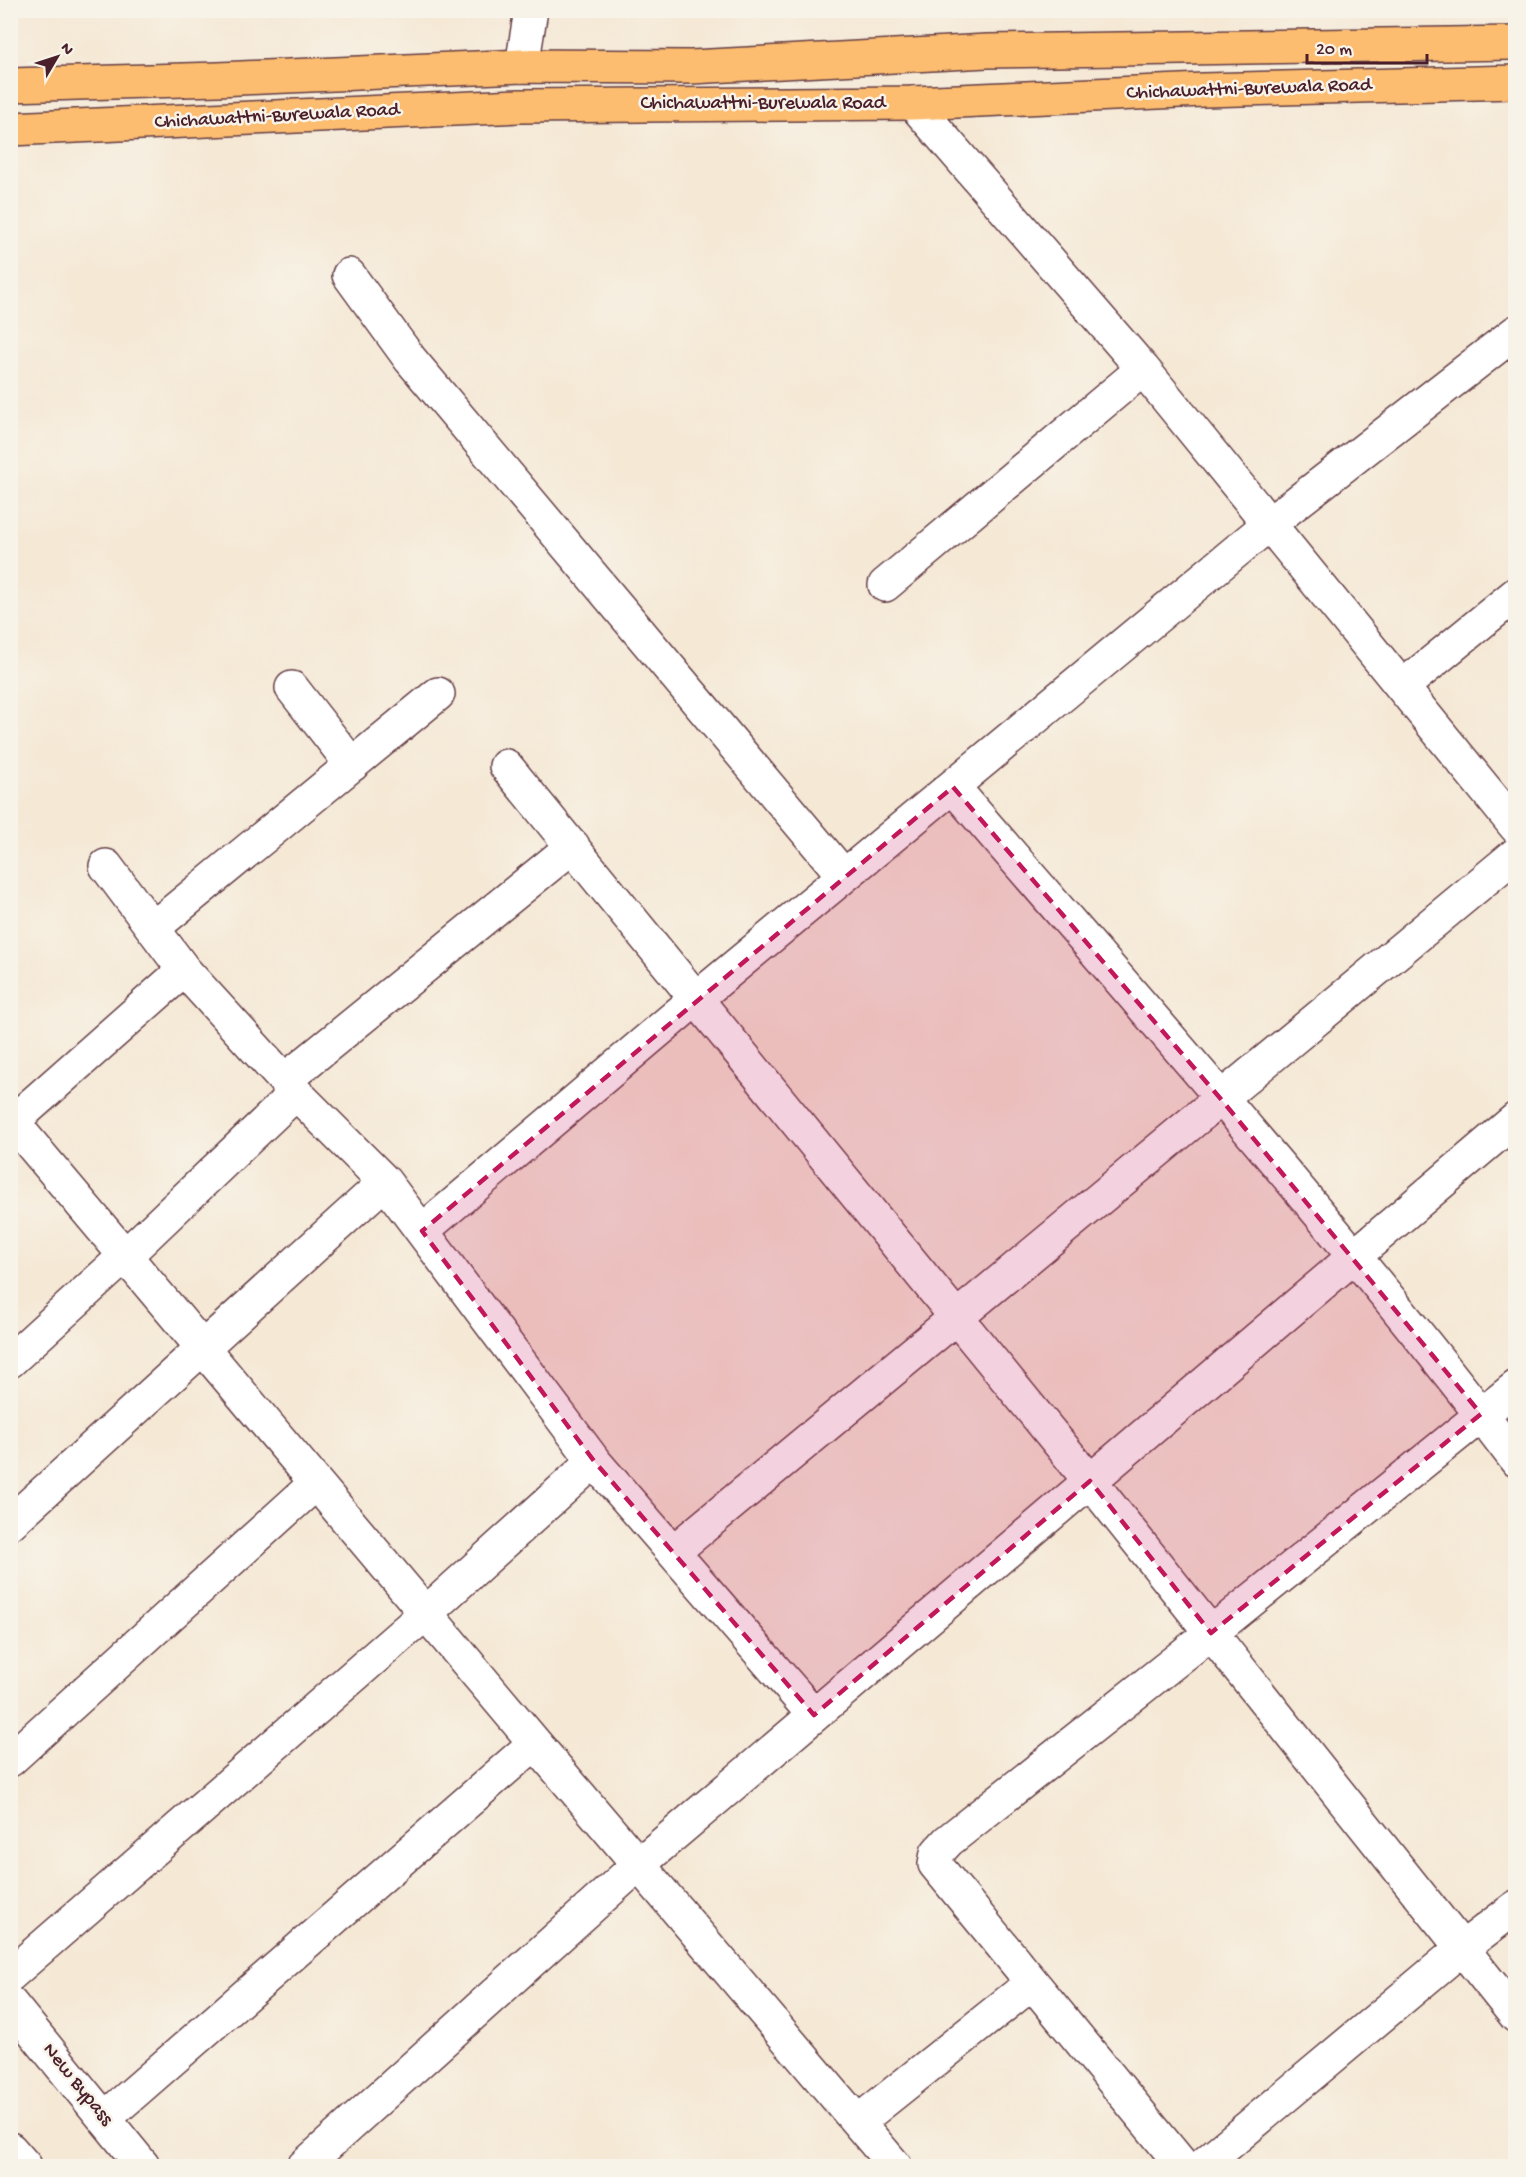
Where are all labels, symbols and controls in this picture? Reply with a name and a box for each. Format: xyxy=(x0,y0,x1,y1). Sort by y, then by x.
north arrow xyxy=(27,27,87,87)
scale bar xyxy=(1307,27,1427,65)
text: N xyxy=(55,40,77,60)
text: 20 m xyxy=(1316,40,1352,61)
street label: Chichawattni-Burewala Road xyxy=(1126,74,1374,106)
street label: Chichawattni-Burewala Road xyxy=(640,93,888,116)
street label: Chichawattni-Burewala Road xyxy=(154,99,402,135)
street label: New Bypass xyxy=(37,2039,118,2131)

